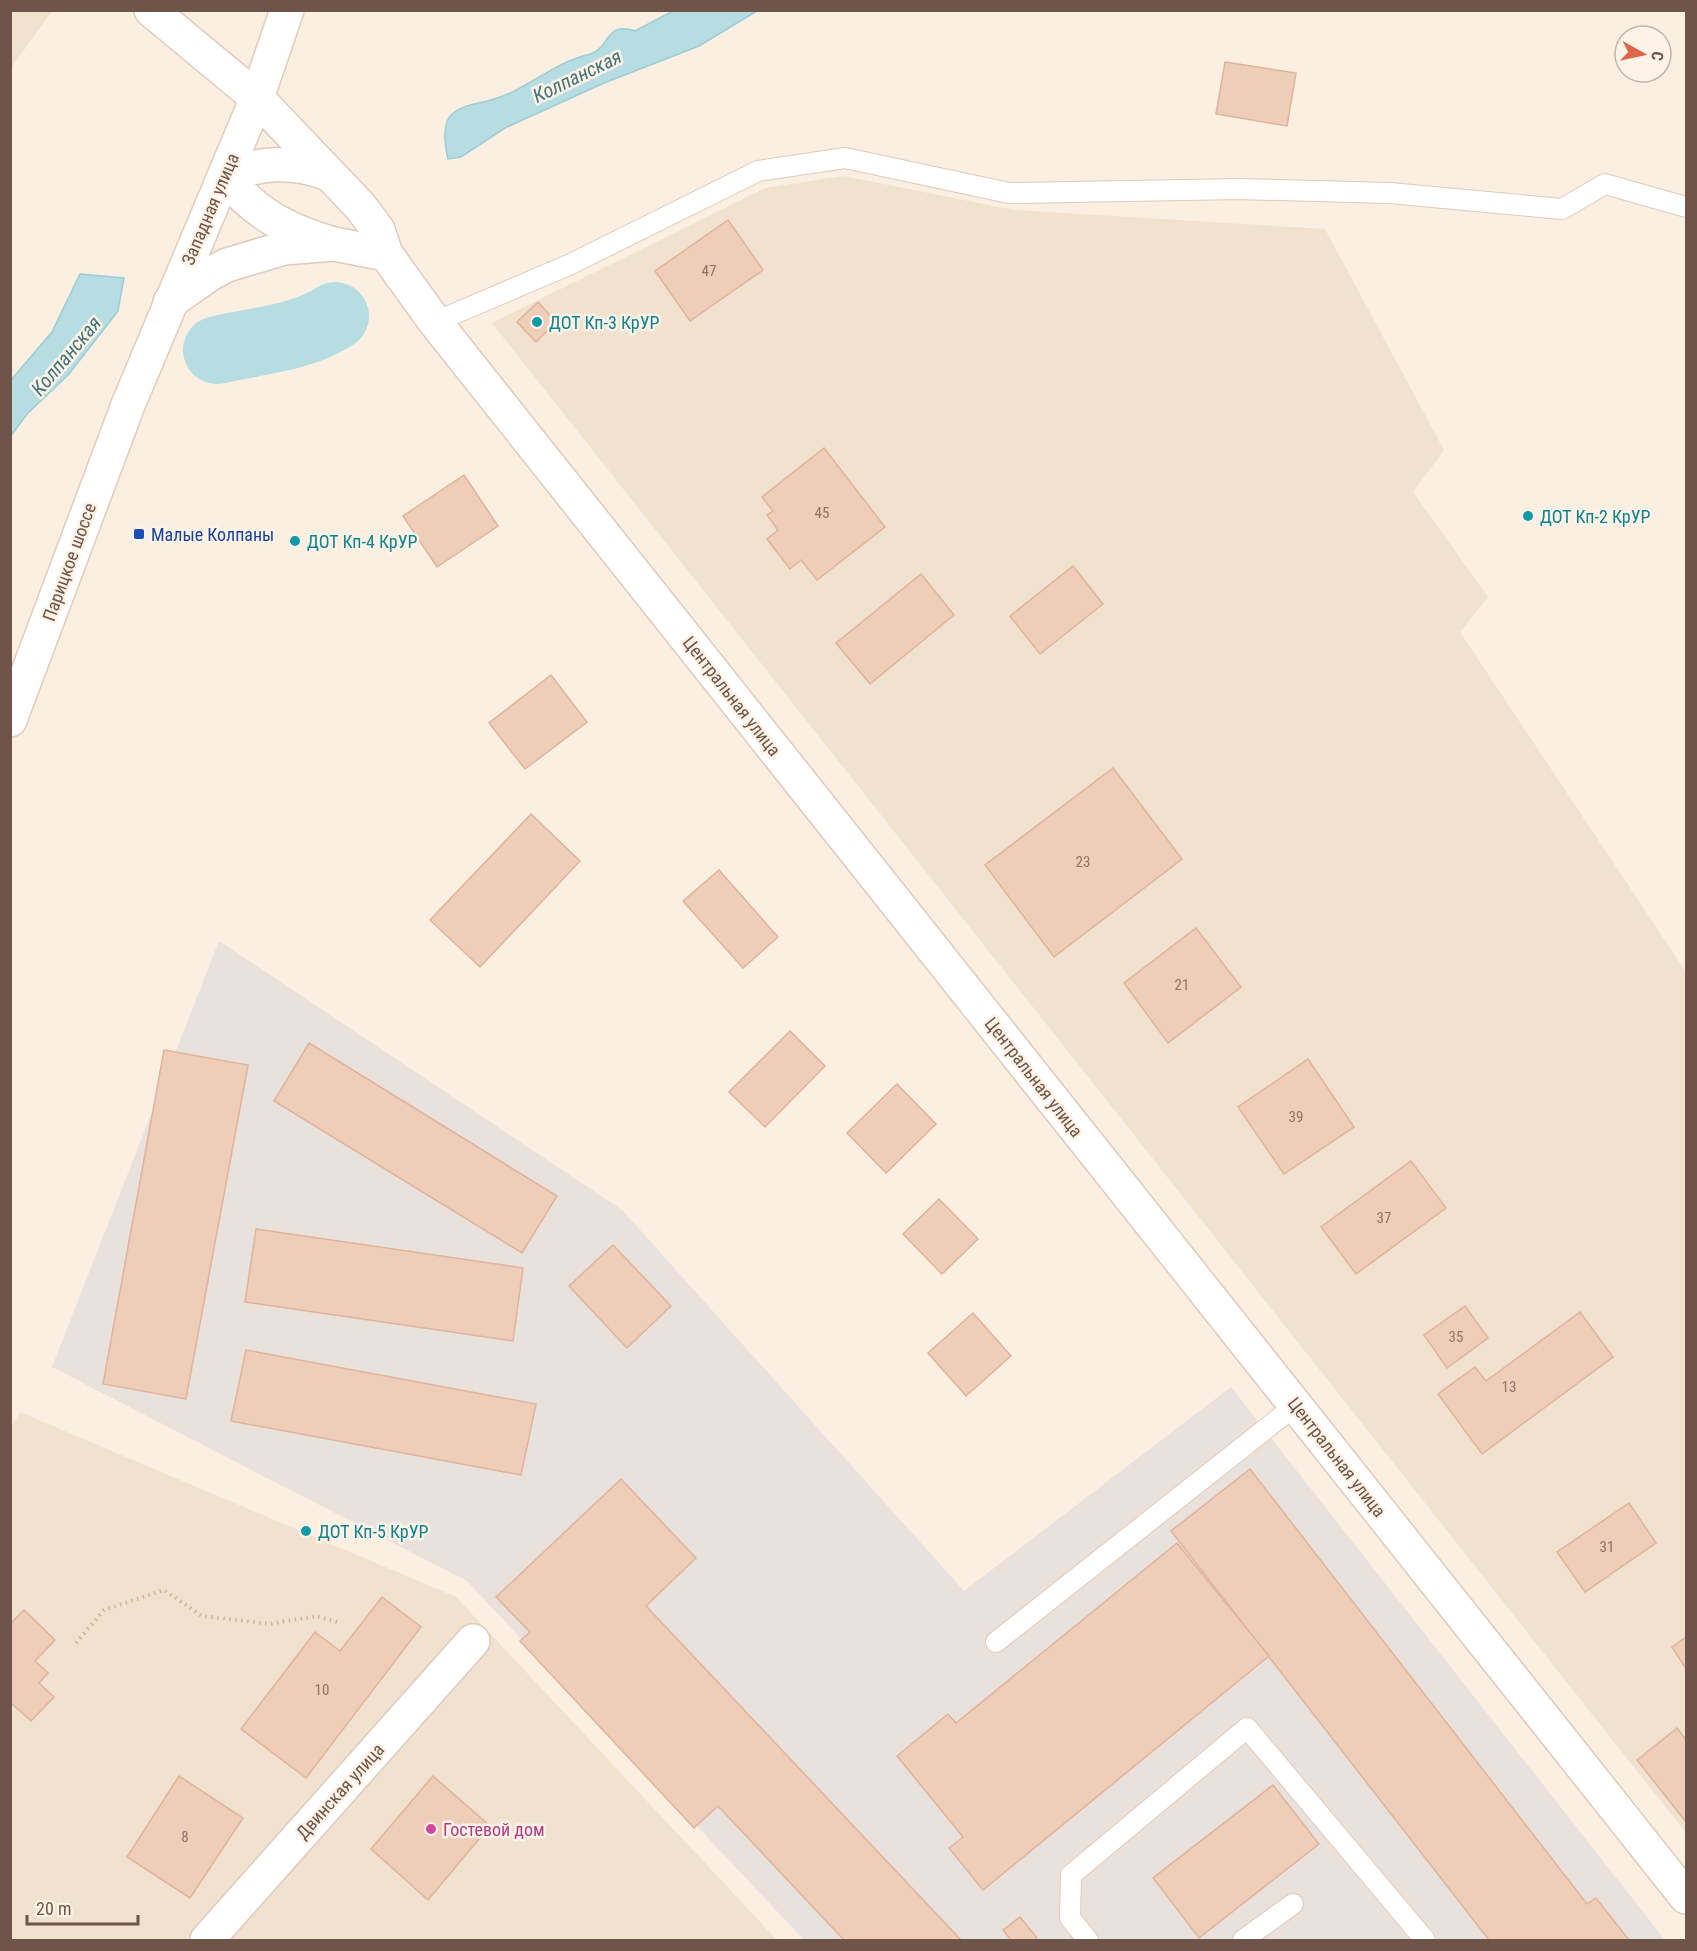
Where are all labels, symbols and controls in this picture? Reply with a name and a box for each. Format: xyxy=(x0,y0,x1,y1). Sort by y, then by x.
north arrow xyxy=(1613,24,1673,84)
water label: Колпанская xyxy=(529,44,625,108)
text: С xyxy=(1647,50,1667,62)
street label: Западная улица xyxy=(177,150,243,268)
house number: 47 xyxy=(702,262,716,280)
water label: Колпанская xyxy=(26,311,106,401)
place label: ДОТ Кп-3 КрУР xyxy=(549,312,660,333)
marker: ДОТ Кп-3 КрУР xyxy=(530,315,544,329)
street label: Парицкое шоссе xyxy=(38,500,100,624)
house number: 45 xyxy=(815,504,829,522)
place label: ДОТ Кп-2 КрУР xyxy=(1540,506,1651,527)
marker: ДОТ Кп-2 КрУР xyxy=(1521,509,1535,523)
place label: Малые Колпаны xyxy=(151,524,274,545)
marker: Малые Колпаны xyxy=(132,527,146,541)
place label: ДОТ Кп-4 КрУР xyxy=(307,531,418,552)
marker: ДОТ Кп-4 КрУР xyxy=(288,534,302,548)
street label: Центральная улица xyxy=(679,632,785,760)
house number: 23 xyxy=(1076,853,1090,871)
house number: 21 xyxy=(1175,976,1189,994)
street label: Центральная улица xyxy=(981,1013,1087,1141)
house number: 39 xyxy=(1289,1108,1303,1126)
house number: 37 xyxy=(1377,1209,1391,1227)
house number: 35 xyxy=(1449,1328,1463,1346)
house number: 13 xyxy=(1502,1378,1516,1396)
street label: Центральная улица xyxy=(1284,1393,1390,1521)
place label: ДОТ Кп-5 КрУР xyxy=(318,1521,429,1542)
marker: ДОТ Кп-5 КрУР xyxy=(299,1524,313,1538)
house number: 31 xyxy=(1600,1538,1614,1556)
house number: 10 xyxy=(315,1681,329,1699)
street label: Двинская улица xyxy=(292,1739,388,1843)
place label: Гостевой дом xyxy=(443,1819,545,1840)
marker: Гостевой дом xyxy=(424,1822,438,1836)
house number: 8 xyxy=(181,1828,189,1846)
scale bar xyxy=(27,1888,138,1926)
text: 20 m xyxy=(36,1898,71,1919)

